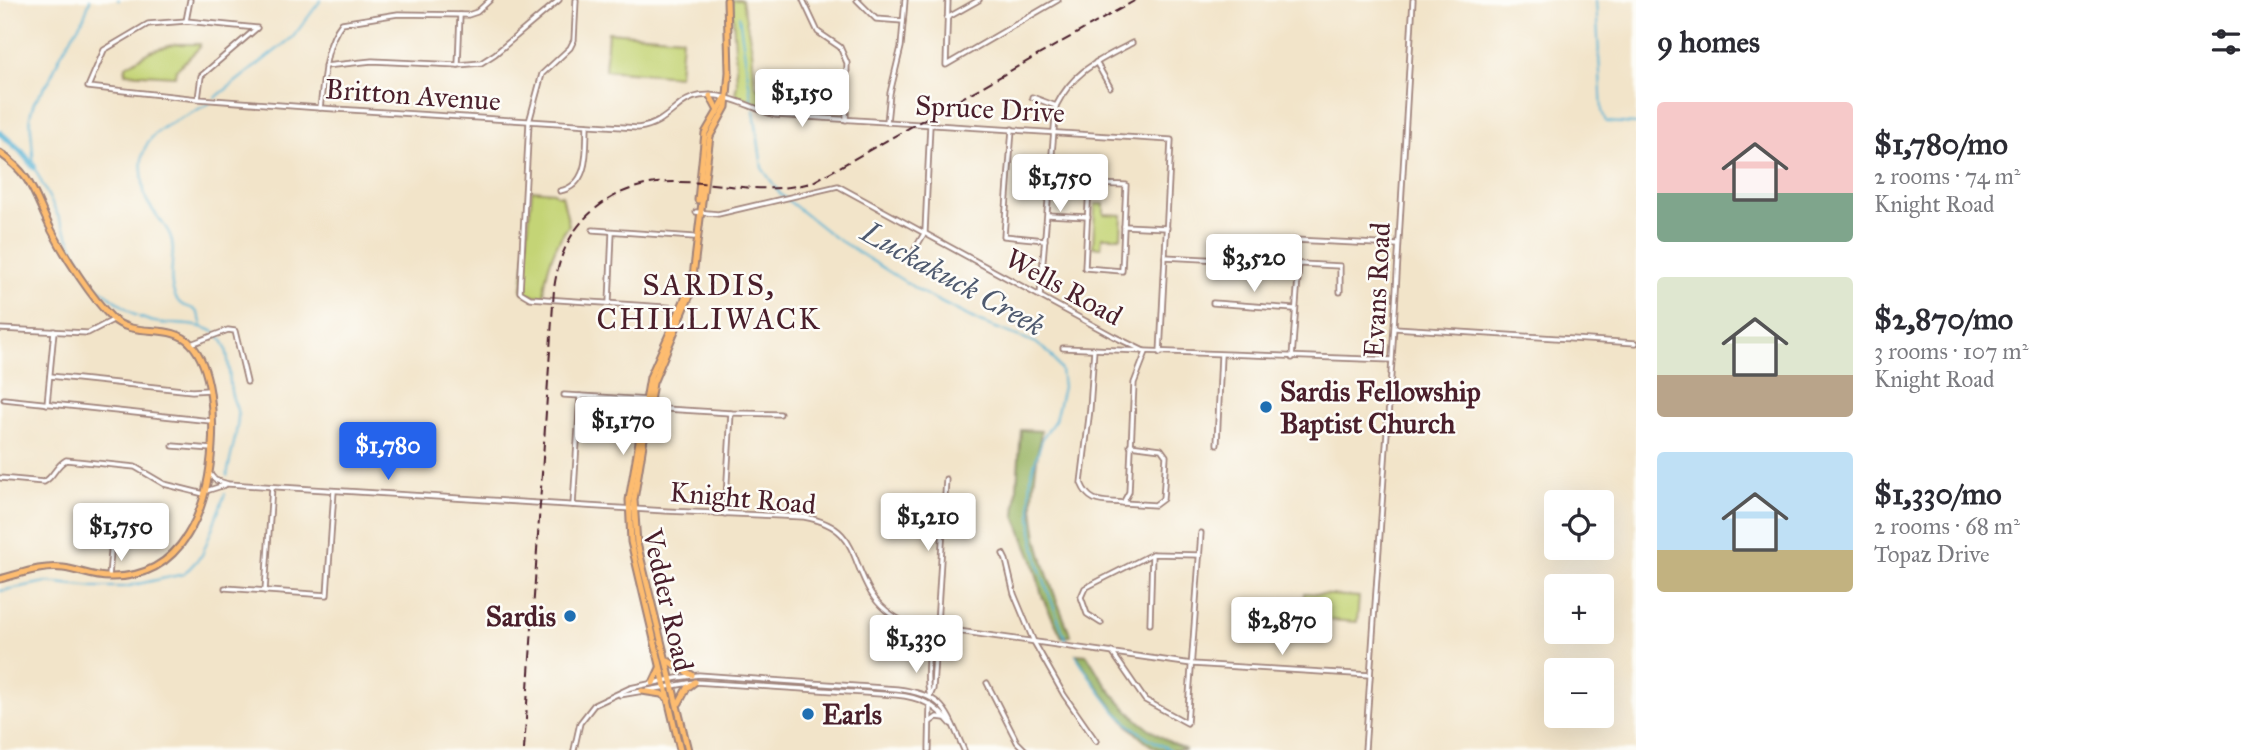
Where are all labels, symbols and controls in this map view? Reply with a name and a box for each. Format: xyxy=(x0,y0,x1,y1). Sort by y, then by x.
icon: filters xyxy=(2207,23,2245,61)
text: 9 homes xyxy=(1657,24,1760,60)
pin: $1,150 xyxy=(745,69,859,129)
street label: Britton Avenue xyxy=(324,71,502,119)
text: $1,150 xyxy=(771,78,833,106)
street label: Spruce Drive xyxy=(914,88,1066,130)
text: $1,780/mo xyxy=(1874,126,2008,162)
icon: home xyxy=(1713,130,1797,214)
pin: $1,750 xyxy=(1003,154,1117,214)
text: 2 rooms · 74 m² xyxy=(1874,162,2020,190)
text: $1,750 xyxy=(1028,163,1092,191)
text: Knight Road xyxy=(1874,190,1995,218)
water label: Luckakuck Creek xyxy=(853,213,1051,344)
street label: Evans Road xyxy=(1356,221,1398,359)
pin: $3,520 xyxy=(1197,234,1311,294)
street label: Wells Road xyxy=(999,241,1129,333)
text: $3,520 xyxy=(1222,243,1286,271)
district label: SARDIS, CHILLIWACK xyxy=(597,267,821,337)
text: $2,870/mo xyxy=(1874,301,2013,337)
icon: home xyxy=(1713,305,1797,389)
text: 3 rooms · 107 m² xyxy=(1874,337,2028,365)
text: Knight Road xyxy=(1874,365,1995,393)
place label: Sardis Fellowship Baptist Church xyxy=(1280,374,1481,441)
pin: $1,170 xyxy=(566,398,680,457)
marker: Sardis Fellowship Baptist Church xyxy=(1258,399,1274,415)
text: $1,170 xyxy=(591,406,655,434)
pin: $1,780 xyxy=(331,422,445,482)
text: $1,780 xyxy=(355,431,421,459)
street label: Knight Road xyxy=(668,474,818,522)
text: $1,330/mo xyxy=(1874,476,2002,512)
icon: home xyxy=(1713,480,1797,564)
map controls xyxy=(1544,490,1614,728)
button: locate xyxy=(1544,490,1614,560)
pin: $1,210 xyxy=(871,494,985,553)
text: $1,210 xyxy=(897,502,959,530)
pin: $1,750 xyxy=(64,504,178,563)
text: $1,750 xyxy=(89,512,153,540)
text: 2 rooms · 68 m² xyxy=(1874,512,2020,540)
street label: Vedder Road xyxy=(634,524,701,675)
text: Topaz Drive xyxy=(1874,540,1990,568)
button: + xyxy=(1544,574,1614,644)
pin: $2,870 xyxy=(1225,598,1339,657)
place label: Sardis xyxy=(486,599,556,634)
text: $2,870 xyxy=(1247,606,1317,634)
marker: Sardis xyxy=(562,608,578,624)
pin: $1,330 xyxy=(859,616,973,675)
text: $1,330 xyxy=(886,624,946,652)
button: − xyxy=(1544,658,1614,728)
place label: Earls xyxy=(822,697,882,732)
marker: Earls xyxy=(800,706,816,722)

